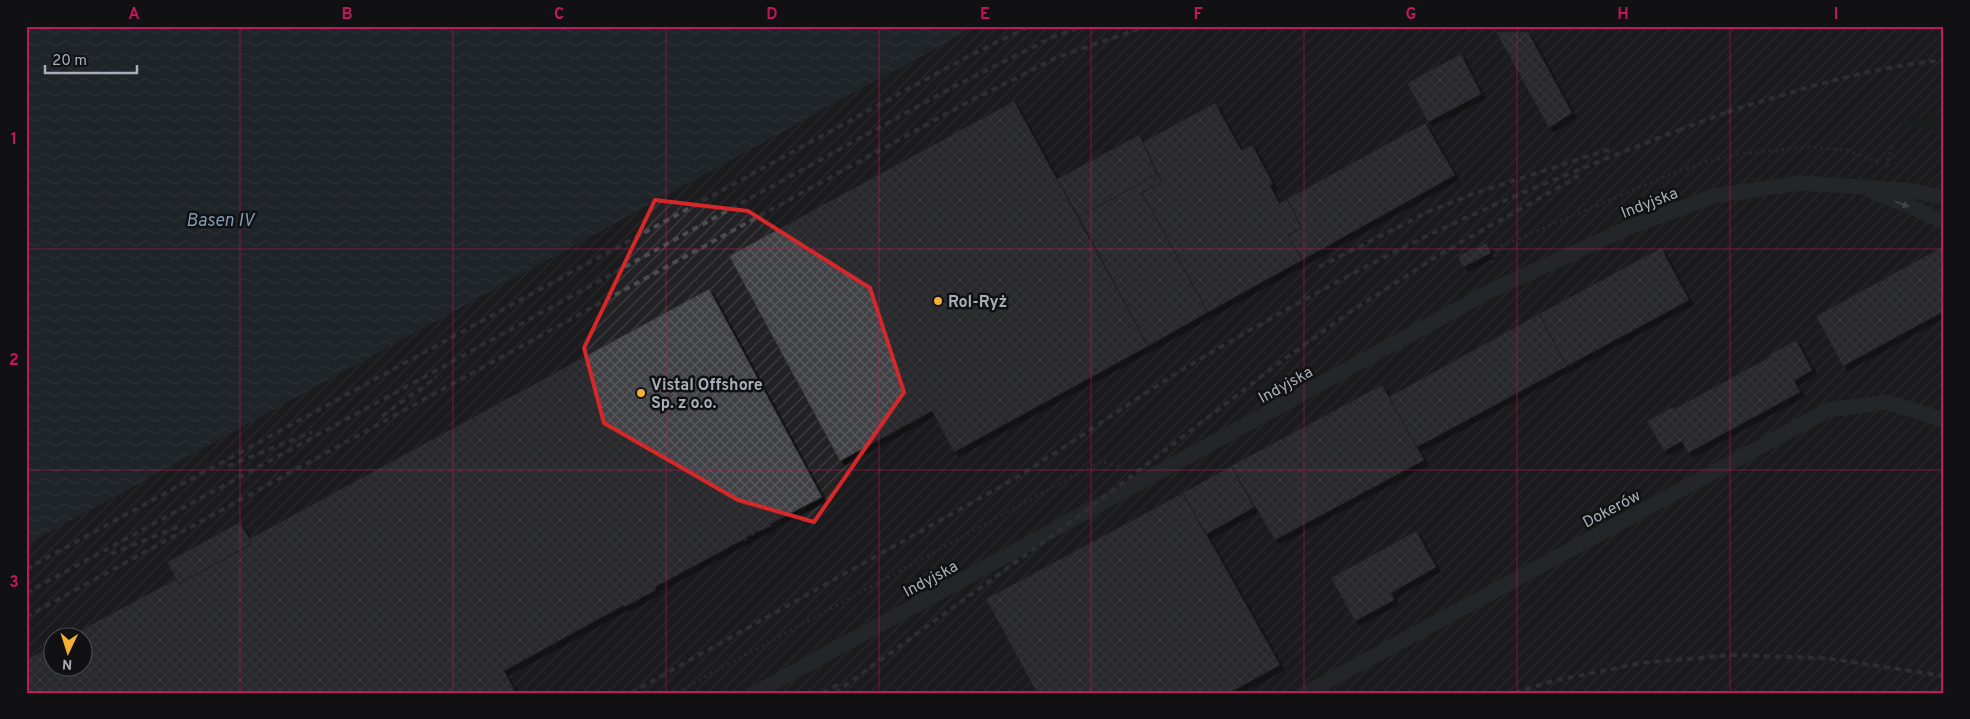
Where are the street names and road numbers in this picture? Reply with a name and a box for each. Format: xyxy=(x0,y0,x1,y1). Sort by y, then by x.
street label: Indyjska xyxy=(1618,184,1681,224)
street label: Indyjska xyxy=(1255,363,1317,409)
street label: Dokerów xyxy=(1580,486,1644,533)
street label: Indyjska xyxy=(900,557,962,603)

